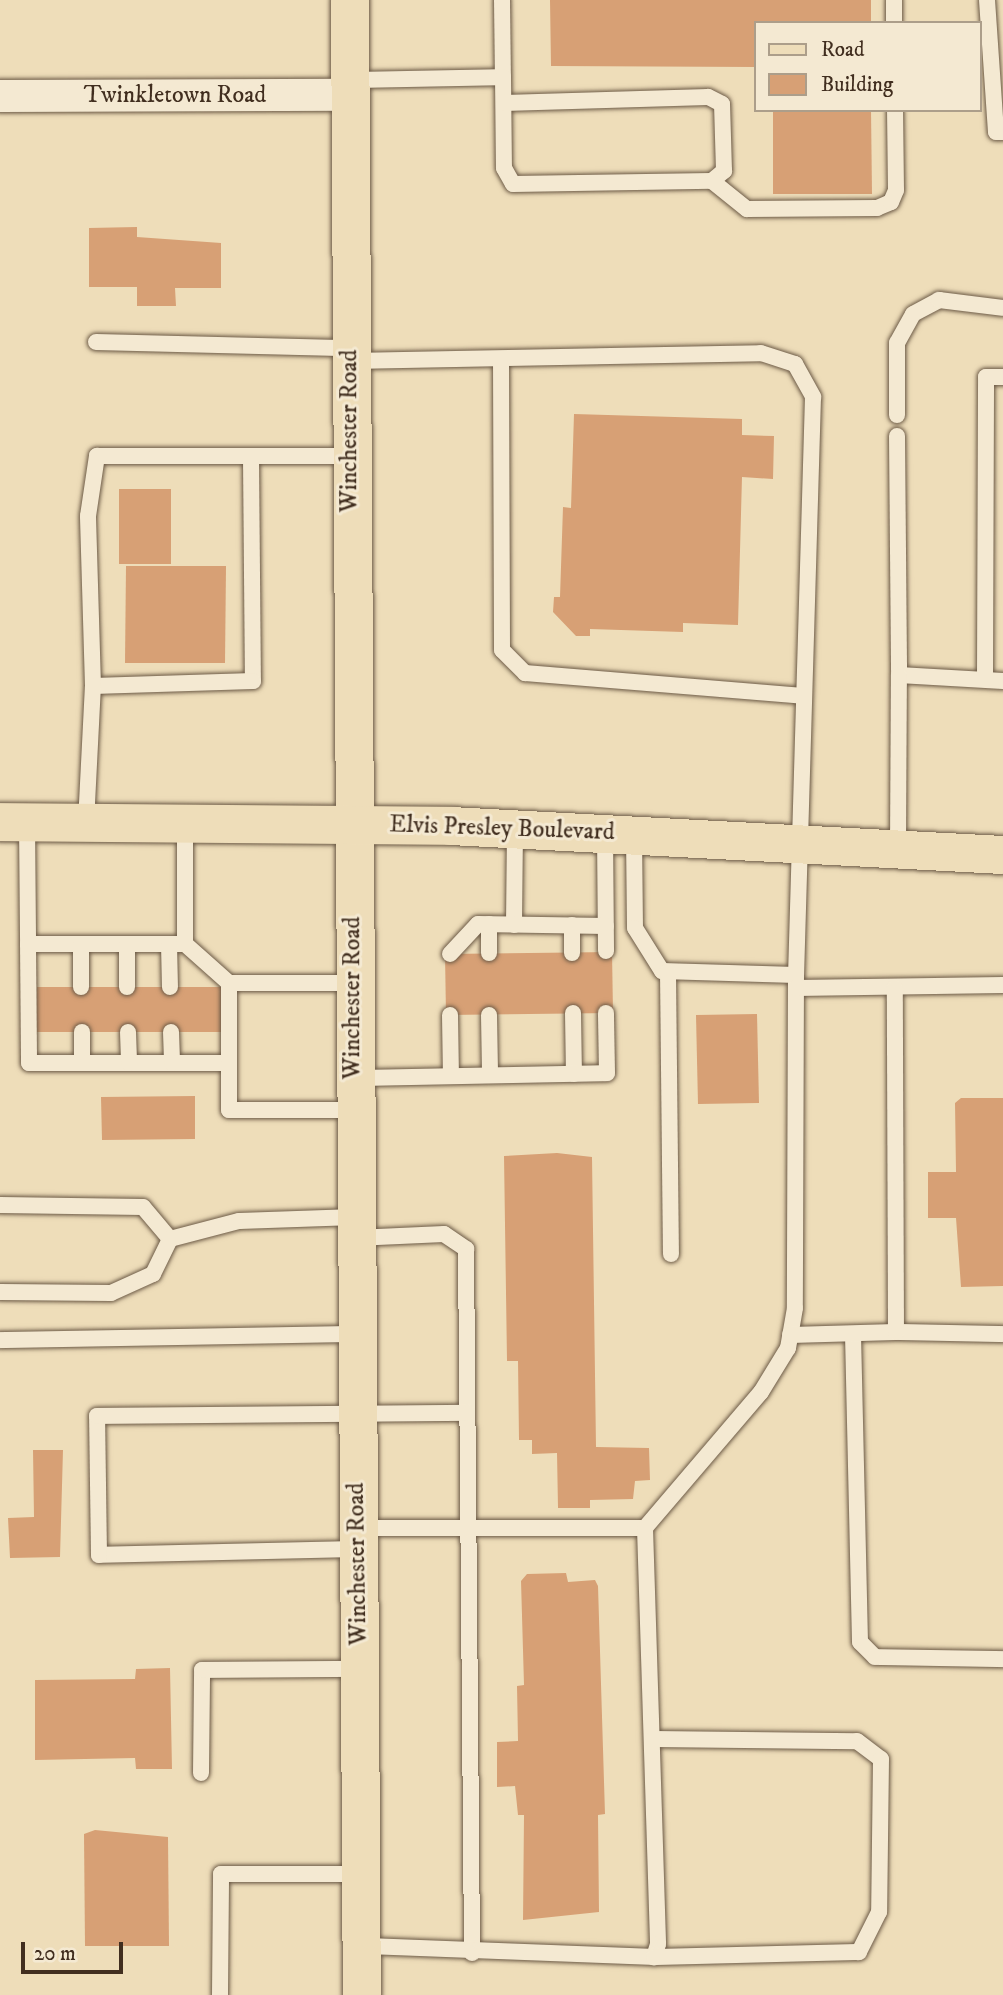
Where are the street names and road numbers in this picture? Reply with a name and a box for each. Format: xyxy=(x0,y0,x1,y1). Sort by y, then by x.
street label: Twinkletown Road xyxy=(84,82,266,110)
street label: Winchester Road xyxy=(336,350,364,512)
street label: Elvis Presley Boulevard xyxy=(389,811,615,847)
street label: Winchester Road xyxy=(339,917,367,1079)
street label: Winchester Road xyxy=(342,1482,374,1646)

